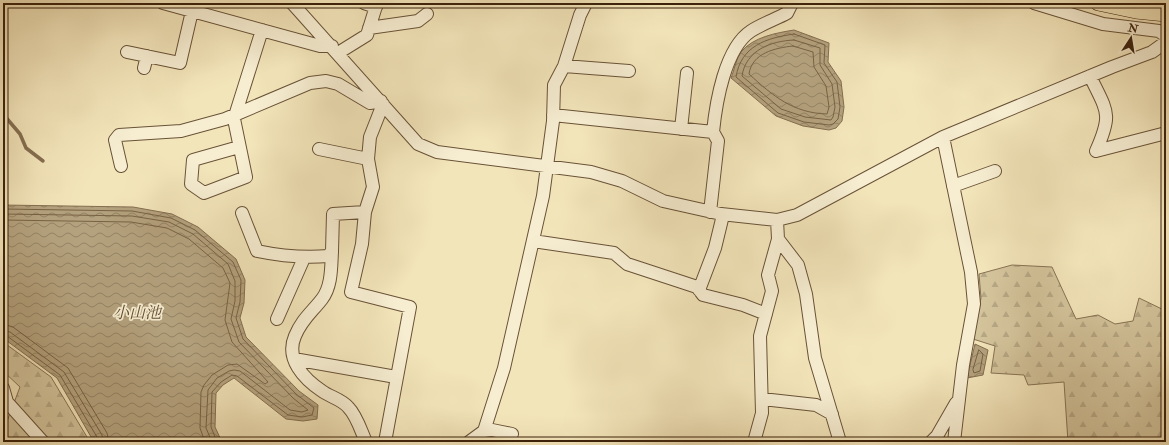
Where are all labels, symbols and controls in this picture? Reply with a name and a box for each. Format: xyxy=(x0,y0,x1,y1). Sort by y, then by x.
north arrow xyxy=(1111,18,1151,58)
text: N xyxy=(1126,21,1140,36)
water label: 小山池 xyxy=(113,303,163,323)

